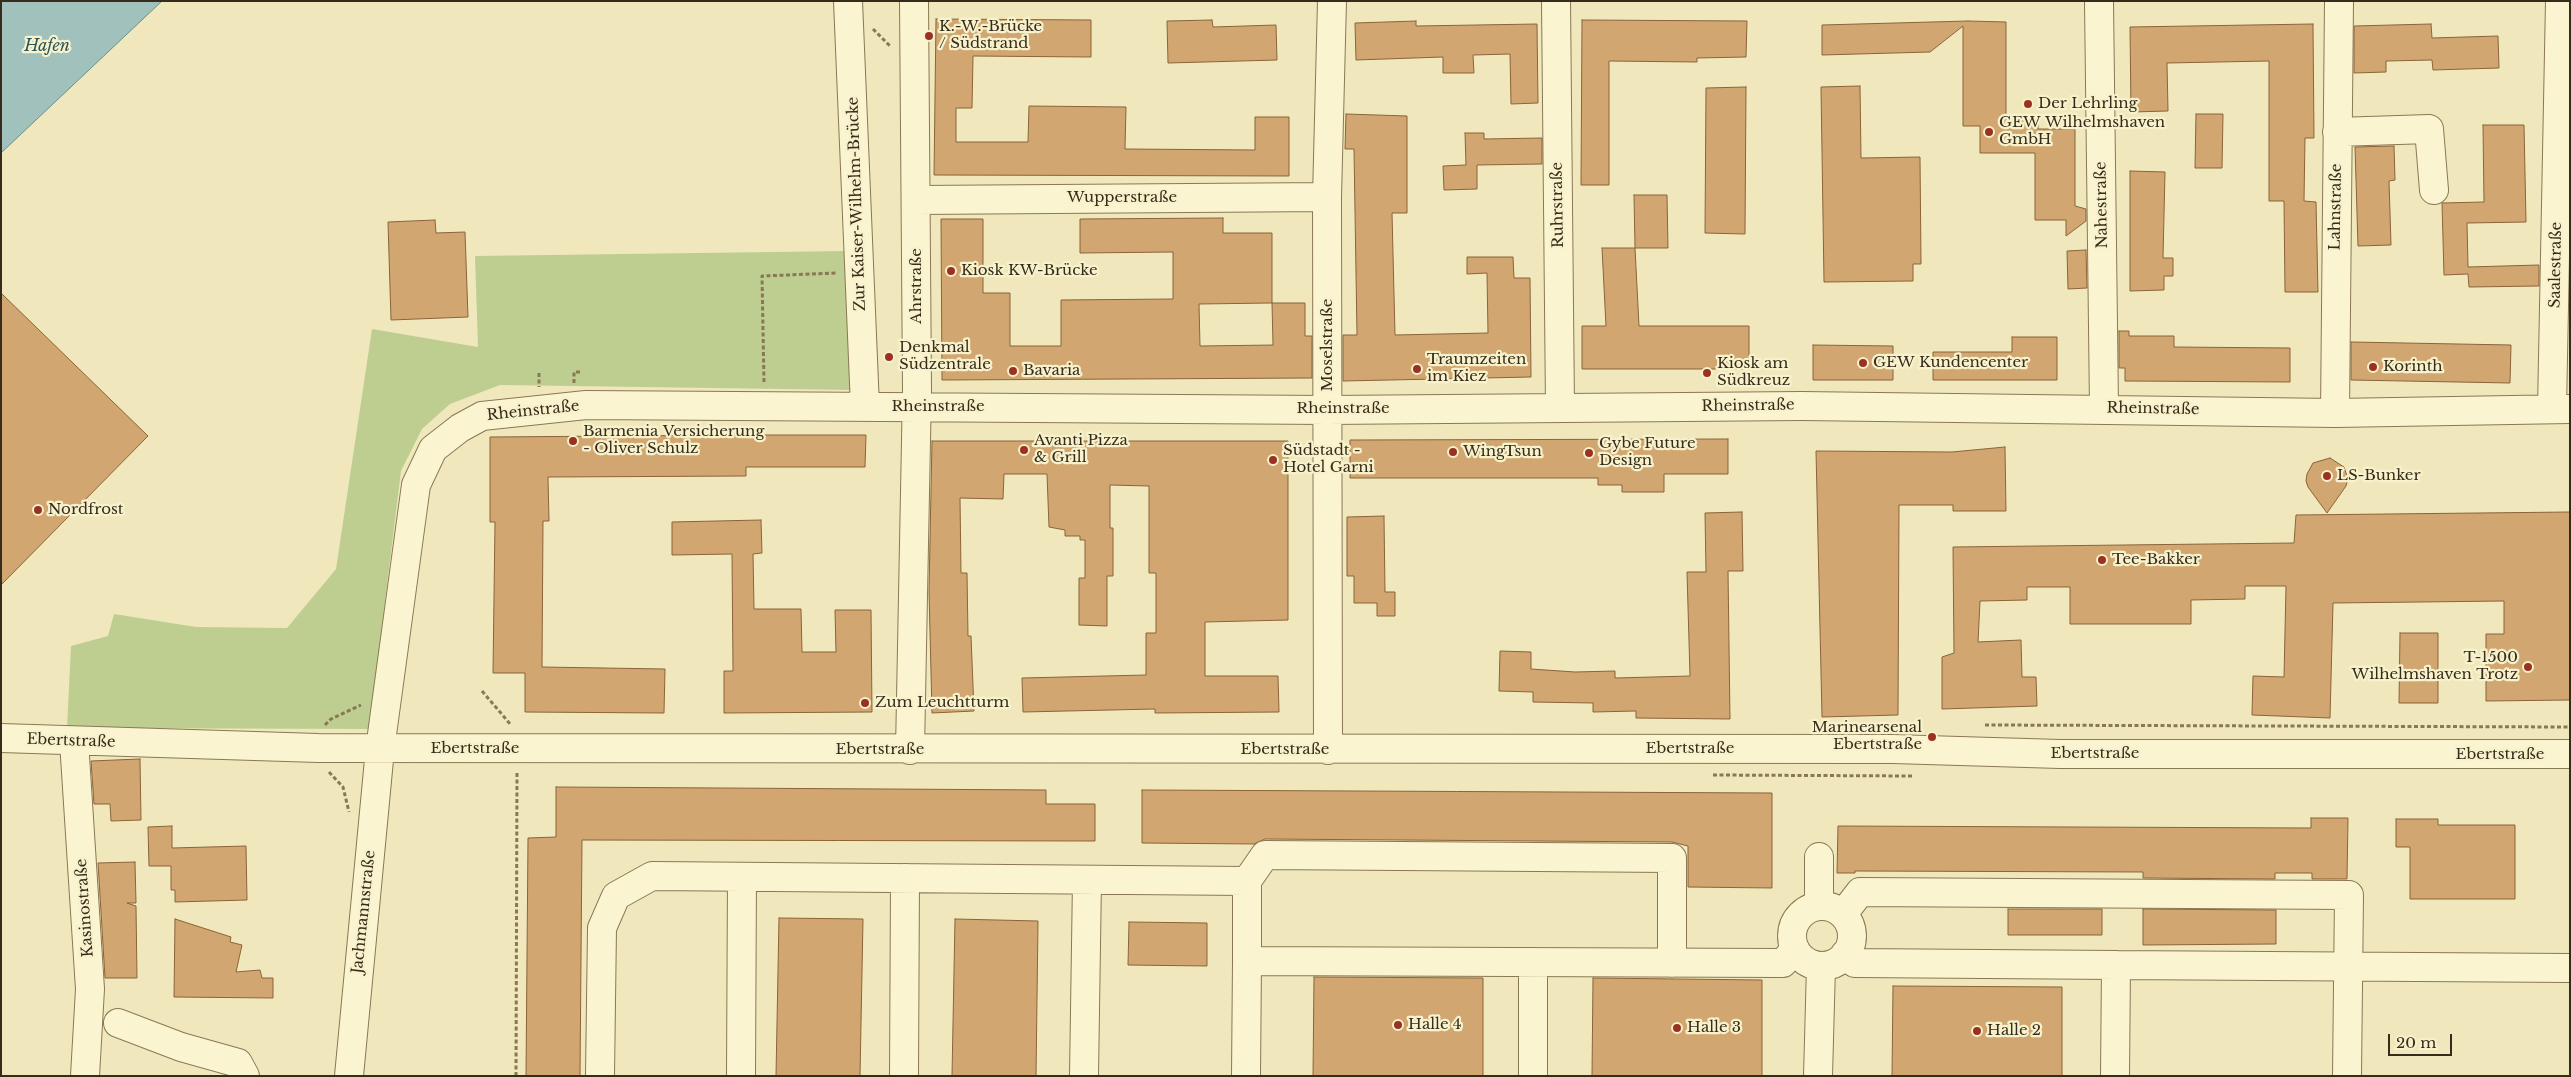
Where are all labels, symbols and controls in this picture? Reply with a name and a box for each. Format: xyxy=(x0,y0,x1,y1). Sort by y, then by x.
place label: K.-W.-Brücke / Südstrand xyxy=(939,18,1042,53)
marker: K.-W.-Brücke / Südstrand xyxy=(923,30,935,42)
water label: Hafen xyxy=(24,36,70,56)
place label: Der Lehrling xyxy=(2038,95,2138,113)
street label: Zur Kaiser-Wilhelm-Brücke xyxy=(844,96,870,312)
marker: Der Lehrling xyxy=(2022,98,2034,110)
place label: GEW Wilhelmshaven GmbH xyxy=(1999,114,2165,149)
marker: GEW Wilhelmshaven GmbH xyxy=(1983,126,1995,138)
street label: Nahestraße xyxy=(2092,161,2112,249)
street label: Ruhrstraße xyxy=(1548,162,1568,248)
street label: Lahnstraße xyxy=(2326,164,2346,250)
street label: Wupperstraße xyxy=(1067,189,1177,207)
street label: Saalestraße xyxy=(2546,222,2566,308)
street label: Ahrstraße xyxy=(908,248,926,324)
place label: Kiosk KW-Brücke xyxy=(961,262,1097,280)
marker: Kiosk KW-Brücke xyxy=(945,265,957,277)
street label: Moselstraße xyxy=(1319,299,1337,391)
place label: Denkmal Südzentrale xyxy=(899,339,991,374)
marker: Denkmal Südzentrale xyxy=(883,351,895,363)
place label: Traumzeiten im Kiez xyxy=(1427,351,1526,386)
place label: GEW Kundencenter xyxy=(1873,354,2028,372)
place label: Kiosk am Südkreuz xyxy=(1717,355,1790,390)
marker: GEW Kundencenter xyxy=(1857,357,1869,369)
place label: Korinth xyxy=(2383,358,2443,376)
marker: Korinth xyxy=(2367,361,2379,373)
place label: Bavaria xyxy=(1023,362,1080,380)
marker: Traumzeiten im Kiez xyxy=(1411,363,1423,375)
marker: Bavaria xyxy=(1007,365,1019,377)
marker: Kiosk am Südkreuz xyxy=(1701,367,1713,379)
street label: Rheinstraße xyxy=(1701,396,1795,416)
street label: Rheinstraße xyxy=(486,397,580,425)
street label: Rheinstraße xyxy=(892,398,984,416)
street label: Rheinstraße xyxy=(2106,399,2200,419)
street label: Rheinstraße xyxy=(1297,400,1389,418)
place label: Barmenia Versicherung - Oliver Schulz xyxy=(583,423,764,458)
place label: Avanti Pizza & Grill xyxy=(1034,432,1128,467)
marker: Barmenia Versicherung - Oliver Schulz xyxy=(567,435,579,447)
place label: Gybe Future Design xyxy=(1599,435,1696,470)
place label: Südstadt - Hotel Garni xyxy=(1283,442,1374,477)
place label: WingTsun xyxy=(1463,443,1542,461)
marker: Avanti Pizza & Grill xyxy=(1018,444,1030,456)
marker: WingTsun xyxy=(1447,446,1459,458)
marker: Gybe Future Design xyxy=(1583,447,1595,459)
marker: Südstadt - Hotel Garni xyxy=(1267,454,1279,466)
place label: LS-Bunker xyxy=(2337,467,2421,485)
marker: LS-Bunker xyxy=(2321,470,2333,482)
place label: Nordfrost xyxy=(48,501,123,519)
marker: Nordfrost xyxy=(32,504,44,516)
place label: Tee-Bakker xyxy=(2112,551,2200,569)
marker: Tee-Bakker xyxy=(2096,554,2108,566)
place label: T-1500 Wilhelmshaven Trotz xyxy=(2352,649,2518,684)
marker: T-1500 Wilhelmshaven Trotz xyxy=(2522,661,2534,673)
place label: Zum Leuchtturm xyxy=(875,694,1009,712)
marker: Zum Leuchtturm xyxy=(859,697,871,709)
place label: Marinearsenal Ebertstraße xyxy=(1812,719,1922,754)
street label: Ebertstraße xyxy=(26,730,116,752)
marker: Marinearsenal Ebertstraße xyxy=(1926,731,1938,743)
street label: Ebertstraße xyxy=(431,740,519,758)
street label: Ebertstraße xyxy=(1646,740,1734,758)
street label: Ebertstraße xyxy=(836,741,924,759)
street label: Ebertstraße xyxy=(1241,741,1329,759)
street label: Ebertstraße xyxy=(2051,745,2139,763)
street label: Ebertstraße xyxy=(2456,746,2544,764)
street label: Jachmannstraße xyxy=(349,849,379,975)
street label: Kasinostraße xyxy=(73,858,97,958)
place label: Halle 4 xyxy=(1408,1016,1462,1034)
marker: Halle 4 xyxy=(1392,1019,1404,1031)
place label: Halle 3 xyxy=(1687,1019,1741,1037)
marker: Halle 3 xyxy=(1671,1022,1683,1034)
place label: Halle 2 xyxy=(1987,1022,2041,1040)
scale bar xyxy=(2391,1024,2455,1056)
marker: Halle 2 xyxy=(1971,1025,1983,1037)
text: 20 m xyxy=(2396,1033,2436,1052)

